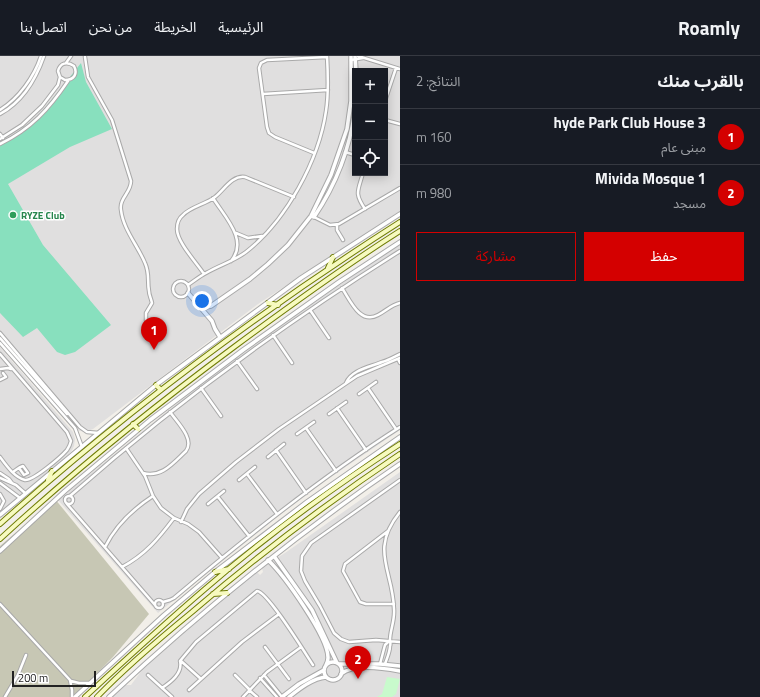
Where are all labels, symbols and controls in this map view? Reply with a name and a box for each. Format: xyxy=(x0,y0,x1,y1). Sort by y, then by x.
text: Roamly xyxy=(678,13,740,42)
text: اتصل بنا xyxy=(20,16,67,37)
text: من نحن xyxy=(89,16,132,37)
text: الخريطة xyxy=(154,16,196,37)
text: الرئيسية xyxy=(218,16,263,37)
map controls xyxy=(352,68,388,176)
button: + xyxy=(352,68,388,104)
text: بالقرب منك xyxy=(657,68,744,94)
text: النتائج: 2 xyxy=(416,71,460,91)
button: − xyxy=(352,104,388,140)
text: hyde Park Club House 3 xyxy=(553,111,706,134)
text: 160 m xyxy=(416,127,452,147)
text: 1 xyxy=(727,127,735,147)
text: مبنى عام xyxy=(661,137,706,157)
button: locate xyxy=(352,140,388,176)
text: Mivida Mosque 1 xyxy=(595,167,706,190)
text: 980 m xyxy=(416,183,452,203)
text: 2 xyxy=(727,183,735,203)
text: مسجد xyxy=(673,193,706,213)
place label: RYZE Club xyxy=(21,208,65,223)
marker: RYZE Club xyxy=(8,210,18,220)
button: مشاركة xyxy=(416,232,576,281)
button: حفظ xyxy=(584,232,744,281)
your location xyxy=(192,291,212,311)
pin: 1 xyxy=(141,317,167,350)
pin: 2 xyxy=(345,646,371,679)
scale bar xyxy=(12,669,96,688)
text: 200 m xyxy=(18,670,48,686)

